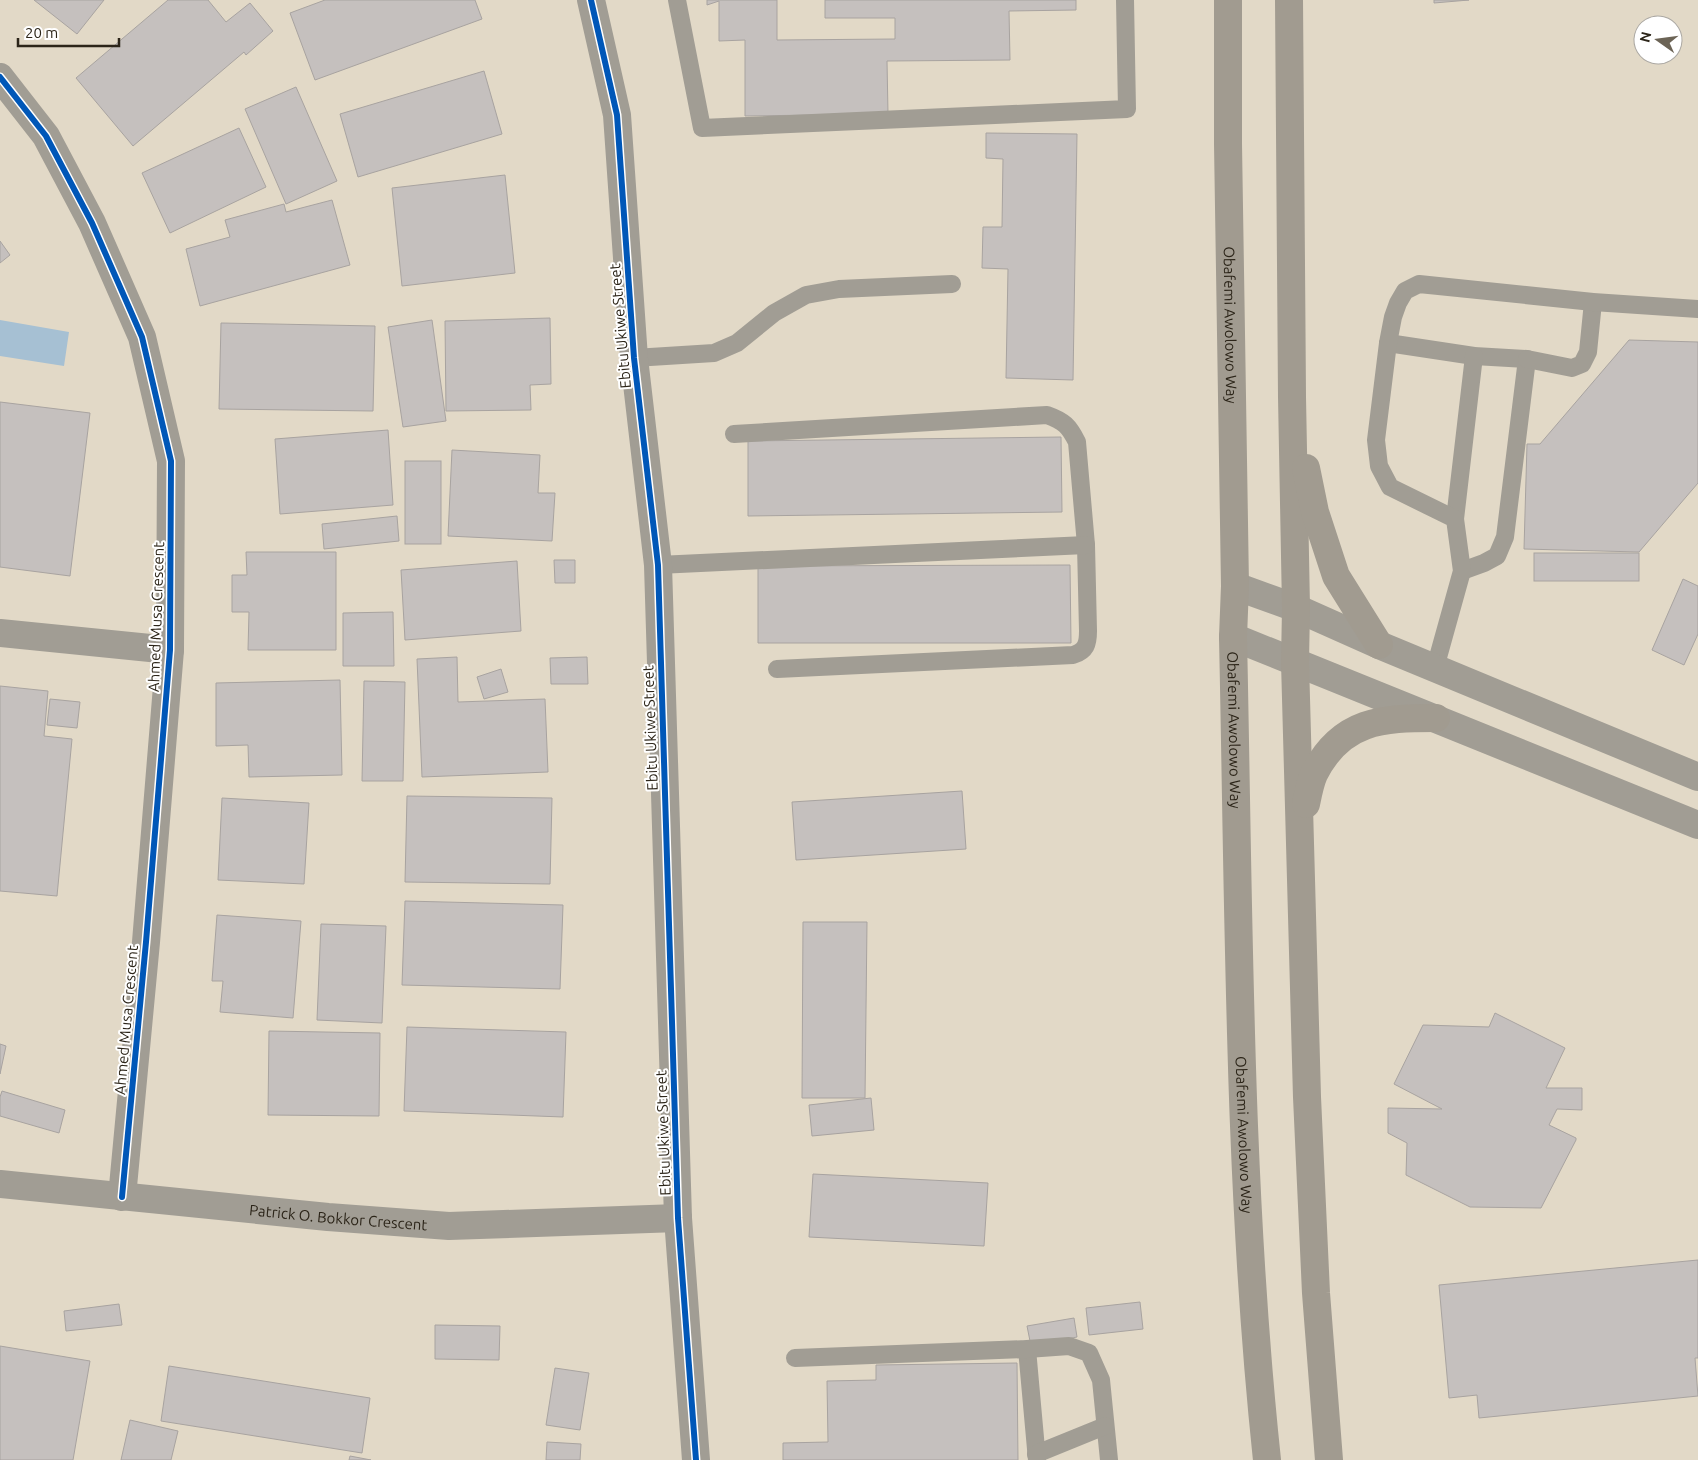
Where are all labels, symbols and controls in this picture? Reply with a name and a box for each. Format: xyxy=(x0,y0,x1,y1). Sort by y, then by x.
scale bar xyxy=(18,15,119,47)
north arrow xyxy=(1633,15,1683,65)
text: 20 m xyxy=(25,24,58,41)
text: N xyxy=(1636,30,1654,44)
street label: Obafemi Awolowo Way xyxy=(1221,246,1241,404)
street label: Ebitu Ukiwe Street xyxy=(606,263,634,389)
street label: Ahmed Musa Crescent xyxy=(145,541,167,692)
street label: Obafemi Awolowo Way xyxy=(1225,651,1245,809)
street label: Ebitu Ukiwe Street xyxy=(639,665,661,791)
street label: Ahmed Musa Crescent xyxy=(111,944,141,1096)
street label: Obafemi Awolowo Way xyxy=(1233,1056,1256,1214)
street label: Ebitu Ukiwe Street xyxy=(652,1070,674,1196)
street label: Patrick O. Bokkor Crescent xyxy=(249,1201,428,1233)

